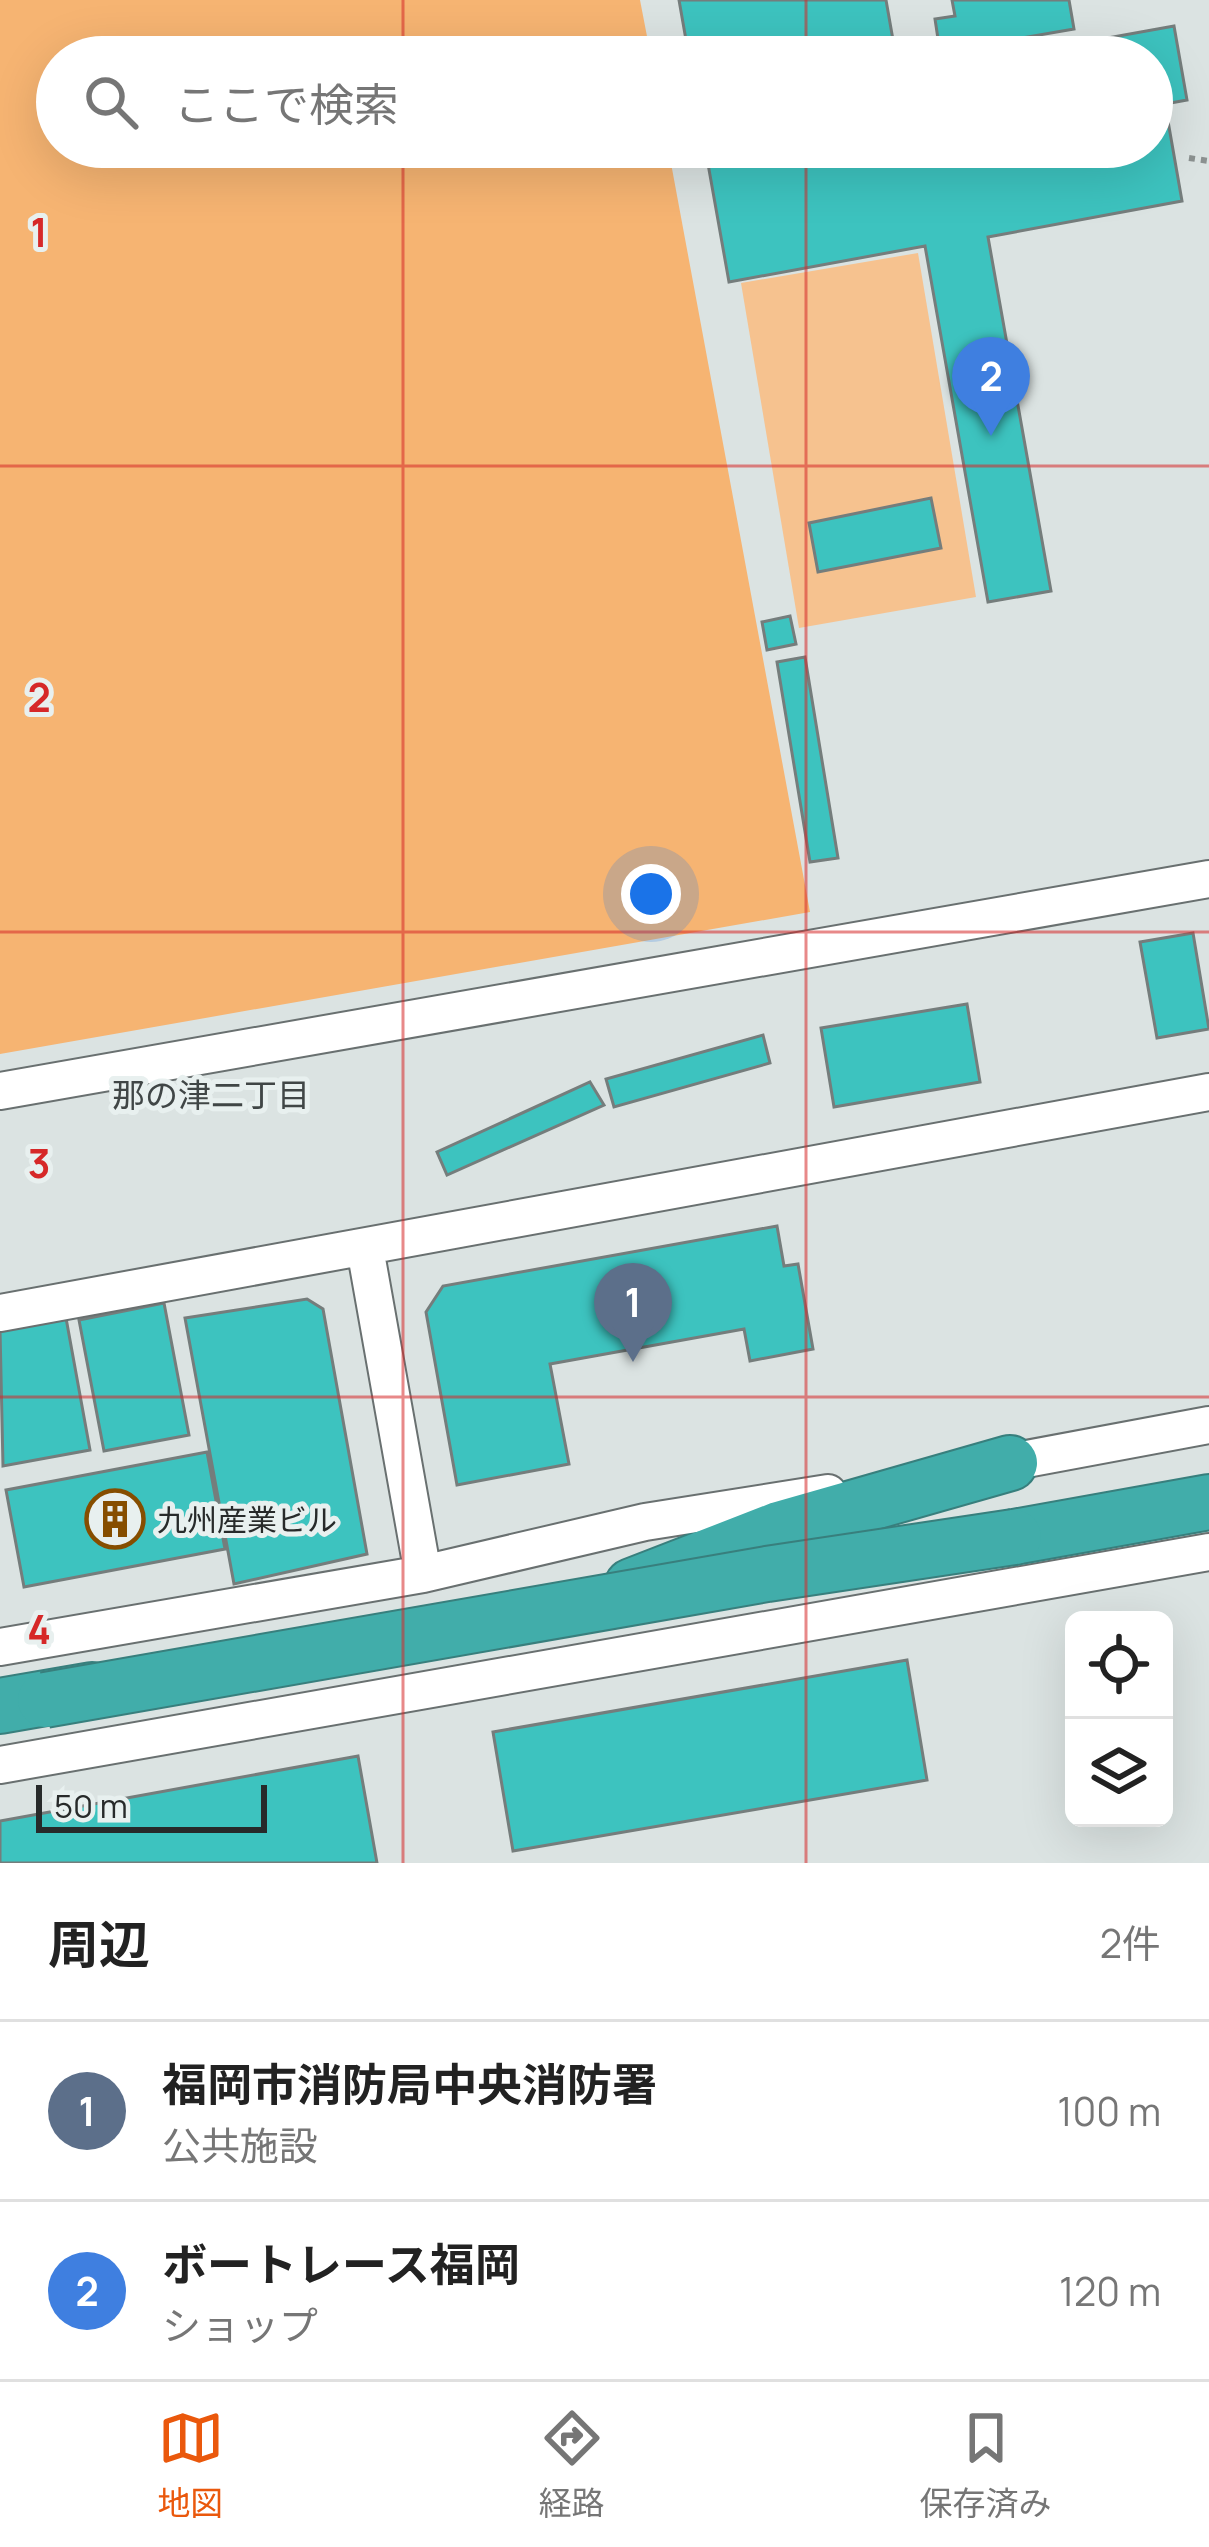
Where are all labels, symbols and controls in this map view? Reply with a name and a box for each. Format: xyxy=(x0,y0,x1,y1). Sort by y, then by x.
search box xyxy=(36,36,1173,168)
icon: search xyxy=(78,69,144,135)
text: ここで検索 xyxy=(174,73,399,135)
text: 1 xyxy=(30,205,48,259)
pin: 2 xyxy=(952,337,1030,436)
text: 2 xyxy=(27,670,51,724)
your location xyxy=(621,864,681,924)
district label: 那の津二丁目 xyxy=(112,1072,310,1117)
text: 3 xyxy=(28,1136,50,1190)
pin: 1 xyxy=(594,1263,672,1362)
building icon: 九州産業ビル xyxy=(84,1488,146,1550)
place label: 九州産業ビル xyxy=(157,1499,337,1540)
text: 4 xyxy=(27,1602,51,1656)
map controls xyxy=(1065,1611,1173,1827)
button: locate xyxy=(1065,1611,1173,1719)
button: layers xyxy=(1065,1719,1173,1827)
scale bar xyxy=(36,1779,267,1832)
text: 50 m xyxy=(54,1783,128,1828)
text: 周辺 xyxy=(48,1909,150,1978)
text: 2件 xyxy=(1100,1916,1161,1970)
text: 福岡市消防局中央消防署 xyxy=(162,2053,657,2115)
text: 1 xyxy=(78,2084,96,2138)
text: 100 m xyxy=(1057,2084,1161,2138)
text: 公共施設 xyxy=(162,2118,318,2172)
text: ボートレース福岡 xyxy=(162,2233,520,2295)
text: 2 xyxy=(75,2264,99,2318)
text: 120 m xyxy=(1059,2264,1161,2318)
text: ショップ xyxy=(162,2298,318,2352)
tab: 地図 xyxy=(158,2405,224,2525)
tab: 経路 xyxy=(539,2405,605,2525)
tab: 保存済み xyxy=(920,2405,1052,2525)

